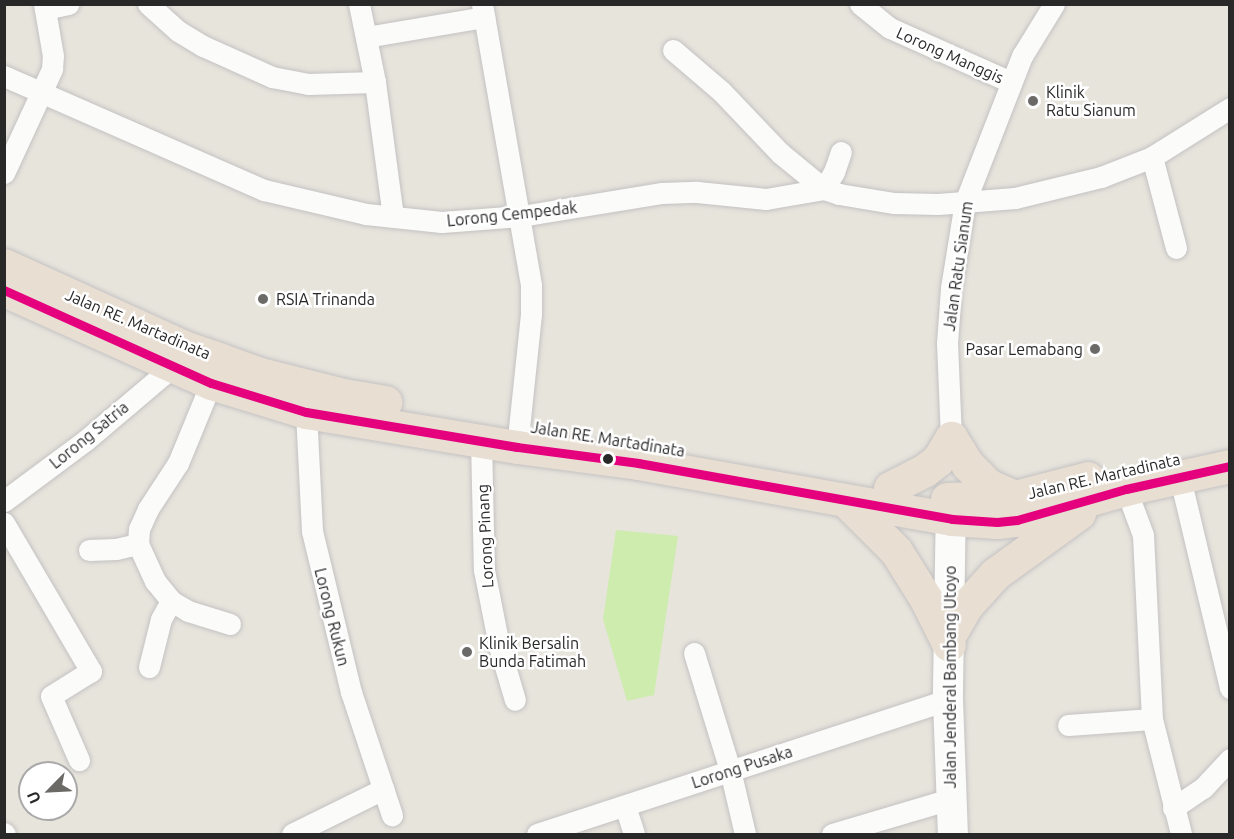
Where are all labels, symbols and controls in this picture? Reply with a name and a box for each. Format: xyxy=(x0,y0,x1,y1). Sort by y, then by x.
street label: Lorong Manggis xyxy=(893,23,1007,87)
place label: Klinik Ratu Sianum xyxy=(1046,82,1136,120)
marker: Klinik Ratu Sianum xyxy=(1024,92,1042,110)
street label: Lorong Cempedak xyxy=(446,198,578,230)
street label: Jalan Ratu Sianum xyxy=(939,200,977,332)
street label: Jalan RE. Martadinata xyxy=(63,285,213,363)
place label: RSIA Trinanda xyxy=(276,289,375,309)
marker: RSIA Trinanda xyxy=(254,290,272,308)
place label: Pasar Lemabang xyxy=(966,339,1083,359)
marker: Pasar Lemabang xyxy=(1088,342,1102,356)
street label: Lorong Satria xyxy=(46,397,132,473)
street label: Jalan RE. Martadinata xyxy=(530,417,686,461)
street label: Jalan RE. Martadinata xyxy=(1026,449,1182,503)
unlabelled marker xyxy=(602,453,614,465)
street label: Lorong Pinang xyxy=(473,484,497,588)
street label: Lorong Rukun xyxy=(311,566,353,668)
street label: Jalan Jenderal Bambang Utoyo xyxy=(940,566,960,788)
place label: Klinik Bersalin Bunda Fatimah xyxy=(479,633,586,671)
marker: Klinik Bersalin Bunda Fatimah xyxy=(460,645,474,659)
street label: Lorong Pusaka xyxy=(689,742,795,792)
north arrow xyxy=(18,761,78,821)
text: U xyxy=(23,789,44,806)

